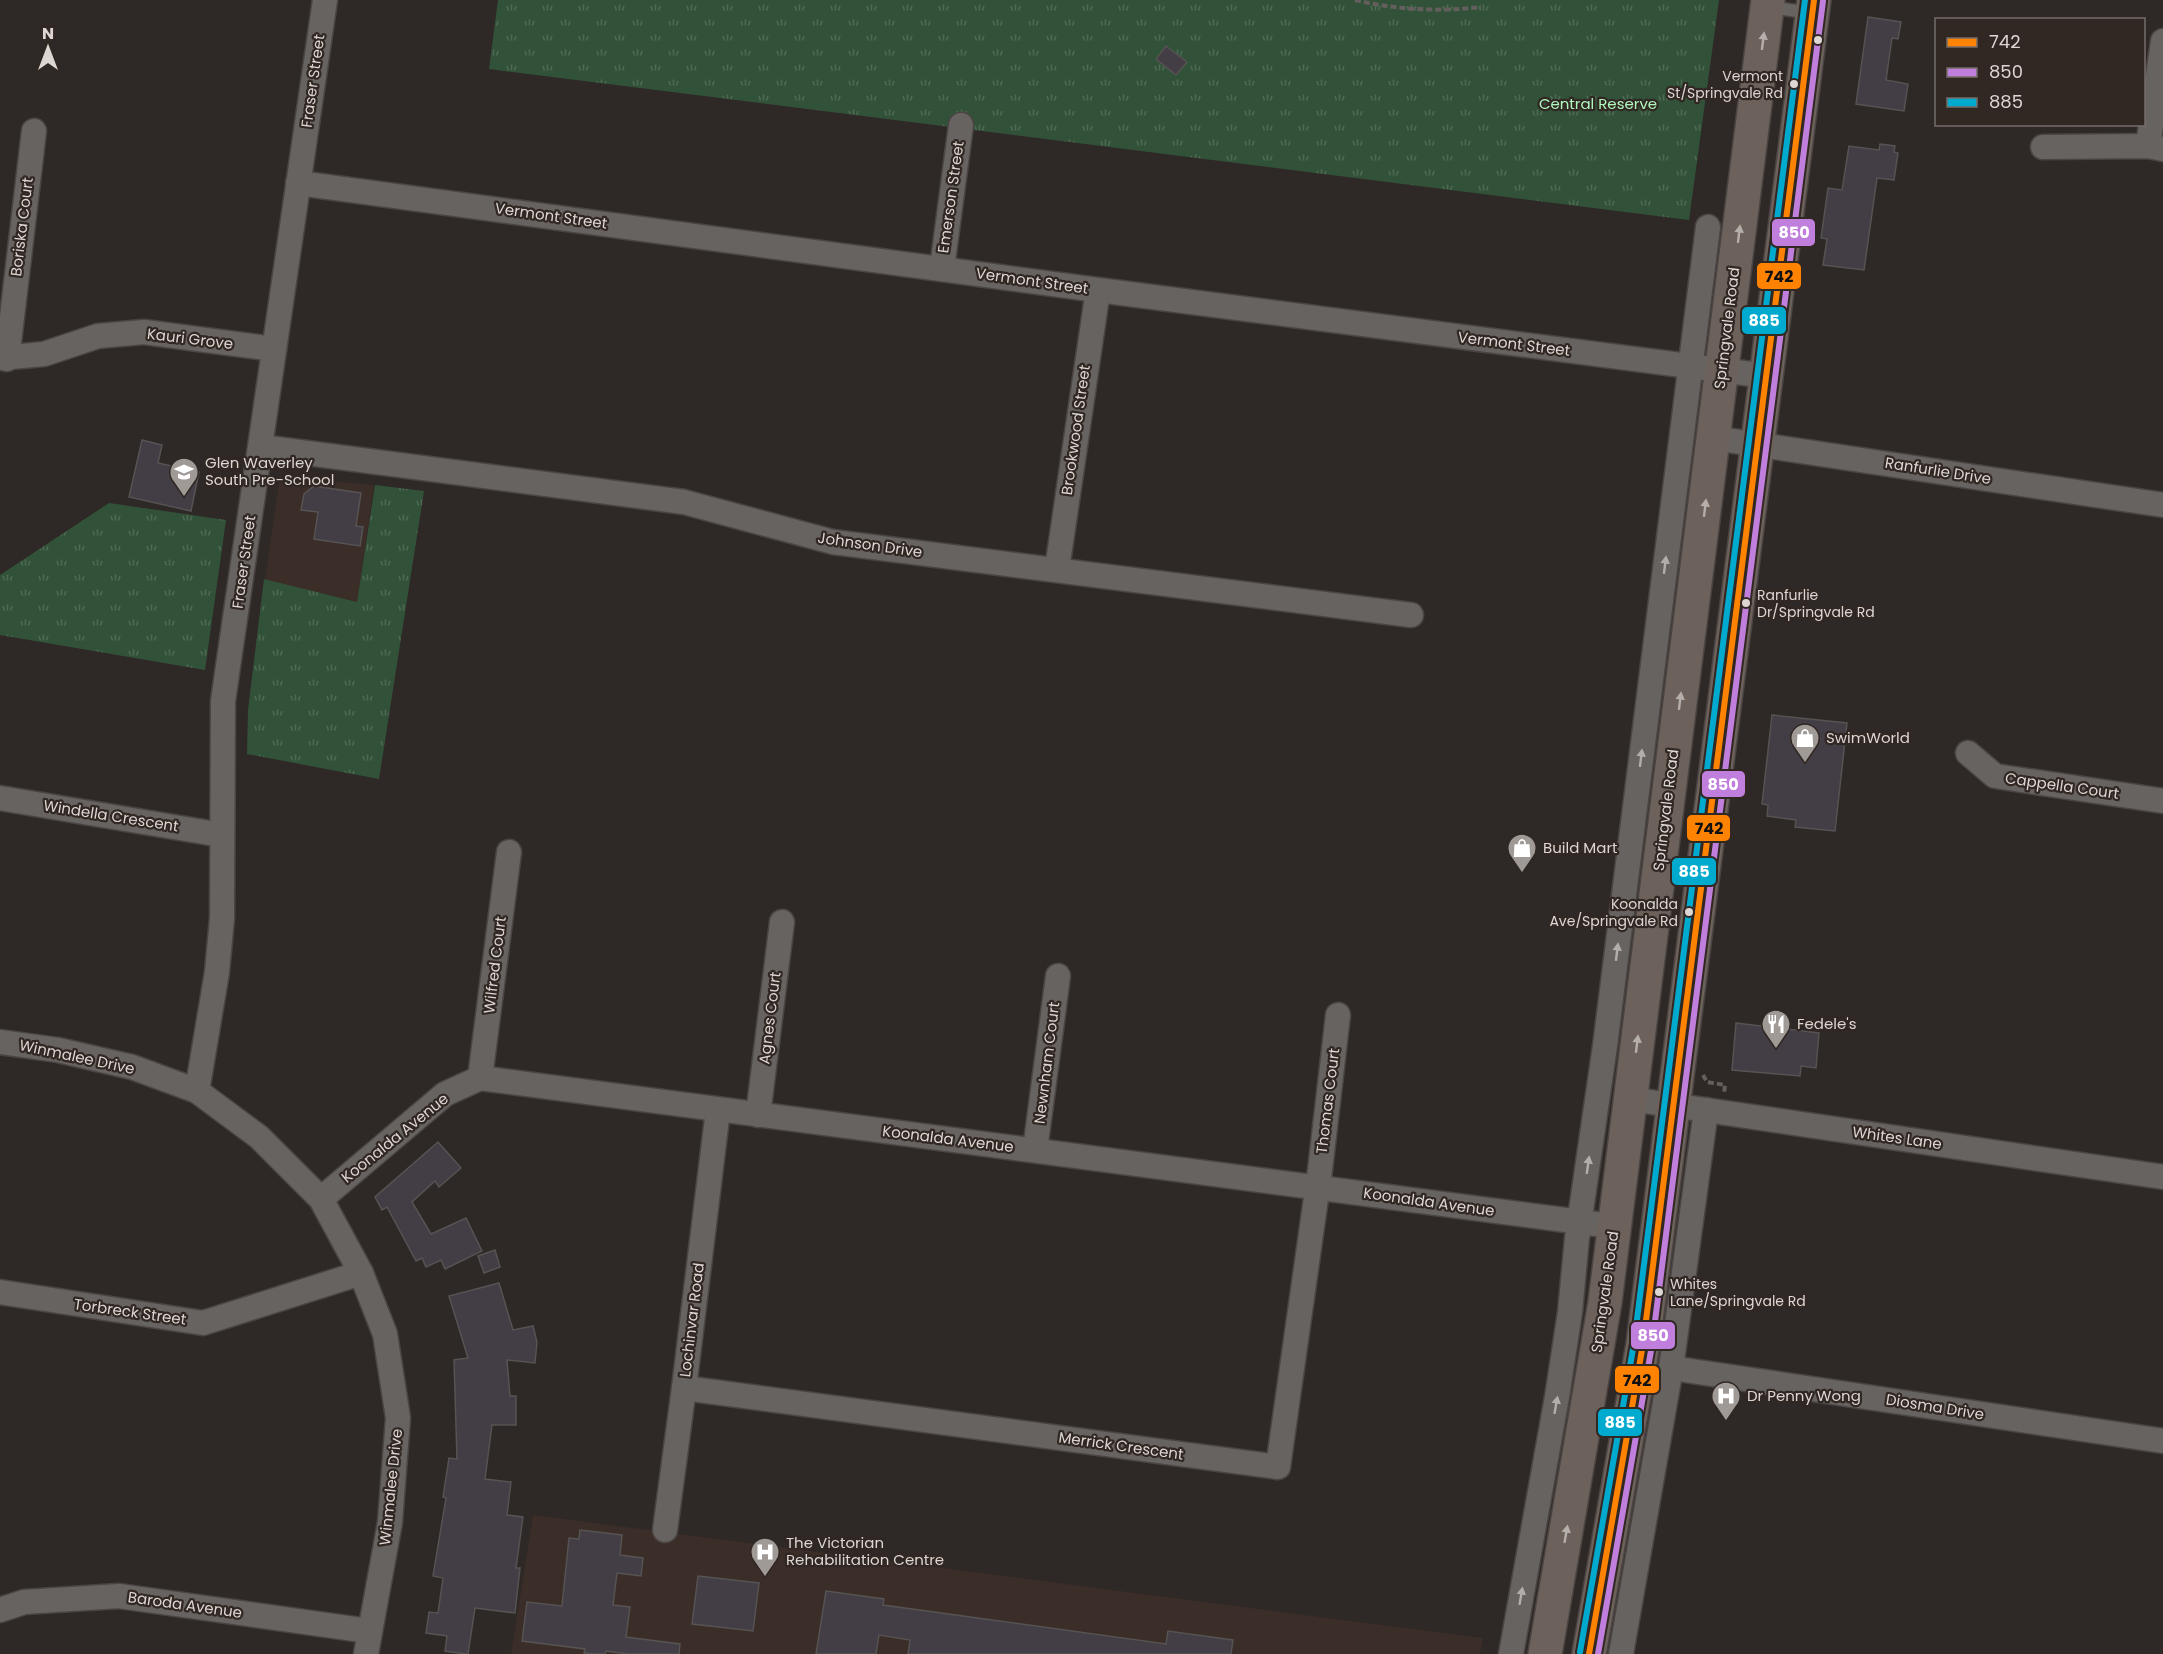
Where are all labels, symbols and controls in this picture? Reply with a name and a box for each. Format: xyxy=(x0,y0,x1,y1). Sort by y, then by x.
north arrow xyxy=(18,18,78,78)
legend xyxy=(1935,18,2145,126)
text: N xyxy=(42,22,54,45)
text: 742 xyxy=(1989,29,2021,54)
one-way arrow xyxy=(1759,31,1768,50)
street label: Fraser Street xyxy=(296,33,329,129)
unlabelled marker xyxy=(1812,34,1824,46)
text: 850 xyxy=(1989,59,2023,84)
place label: Vermont St/Springvale Rd xyxy=(1667,66,1783,103)
marker: Vermont St/Springvale Rd xyxy=(1788,78,1800,90)
text: 885 xyxy=(1989,89,2023,114)
park label: Central Reserve xyxy=(1539,93,1657,114)
street label: Emerson Street xyxy=(932,140,969,254)
street label: Boriska Court xyxy=(5,176,38,278)
street label: Vermont Street xyxy=(494,197,609,234)
line badge: 850 xyxy=(1771,218,1816,247)
text: 850 xyxy=(1778,221,1810,244)
one-way arrow xyxy=(1734,225,1744,244)
street label: Vermont Street xyxy=(975,262,1090,299)
line badge: 742 xyxy=(1756,262,1802,290)
text: 742 xyxy=(1765,265,1793,288)
street label: Springvale Road xyxy=(1709,266,1744,390)
line badge: 885 xyxy=(1741,306,1787,335)
text: 885 xyxy=(1748,309,1780,332)
street label: Kauri Grove xyxy=(146,323,234,354)
street label: Vermont Street xyxy=(1457,326,1571,361)
street label: Brookwood Street xyxy=(1056,363,1095,496)
place label: Glen Waverley South Pre-School xyxy=(205,452,334,490)
street label: Ranfurlie Drive xyxy=(1883,452,1993,489)
school or university icon: Glen Waverley South Pre-School xyxy=(168,456,200,498)
one-way arrow xyxy=(1700,499,1709,518)
street label: Fraser Street xyxy=(227,514,260,610)
street label: Johnson Drive xyxy=(816,527,924,562)
one-way arrow xyxy=(1660,555,1669,574)
place label: Ranfurlie Dr/Springvale Rd xyxy=(1757,585,1875,622)
marker: Ranfurlie Dr/Springvale Rd xyxy=(1740,597,1752,609)
one-way arrow xyxy=(1675,691,1685,710)
shop icon: SwimWorld xyxy=(1789,722,1821,764)
place label: SwimWorld xyxy=(1826,727,1910,748)
one-way arrow xyxy=(1636,748,1645,767)
street label: Springvale Road xyxy=(1648,748,1683,872)
street label: Cappella Court xyxy=(2004,767,2120,804)
line badge: 850 xyxy=(1701,770,1746,798)
text: 850 xyxy=(1707,773,1739,796)
street label: Windella Crescent xyxy=(42,794,180,837)
line badge: 742 xyxy=(1686,814,1731,842)
text: 742 xyxy=(1695,817,1723,840)
shop icon: Build Mart xyxy=(1506,832,1538,874)
place label: Build Mart xyxy=(1543,837,1617,858)
line badge: 885 xyxy=(1671,857,1717,886)
text: 885 xyxy=(1678,860,1710,883)
place label: Koonalda Ave/Springvale Rd xyxy=(1549,894,1678,931)
marker: Koonalda Ave/Springvale Rd xyxy=(1683,906,1695,918)
street label: Wilfred Court xyxy=(478,915,511,1015)
one-way arrow xyxy=(1612,942,1621,961)
street label: Agnes Court xyxy=(753,971,786,1065)
street label: Newnham Court xyxy=(1029,1001,1064,1125)
restaurant icon: Fedele's xyxy=(1760,1008,1792,1050)
place label: Fedele's xyxy=(1797,1013,1857,1034)
street label: Winmalee Drive xyxy=(17,1034,137,1079)
one-way arrow xyxy=(1633,1034,1642,1053)
street label: Thomas Court xyxy=(1311,1047,1344,1155)
street label: Koonalda Avenue xyxy=(337,1088,453,1187)
street label: Koonalda Avenue xyxy=(881,1120,1015,1157)
street label: Whites Lane xyxy=(1851,1121,1943,1154)
one-way arrow xyxy=(1583,1155,1592,1174)
street label: Koonalda Avenue xyxy=(1362,1182,1496,1221)
street label: Springvale Road xyxy=(1586,1230,1623,1354)
street label: Lochinvar Road xyxy=(674,1261,709,1378)
place label: Whites Lane/Springvale Rd xyxy=(1670,1274,1806,1311)
marker: Whites Lane/Springvale Rd xyxy=(1653,1286,1665,1298)
street label: Torbreck Street xyxy=(73,1293,188,1330)
line badge: 850 xyxy=(1630,1321,1676,1350)
text: 850 xyxy=(1637,1324,1669,1347)
line badge: 742 xyxy=(1614,1365,1660,1394)
text: 742 xyxy=(1623,1369,1651,1392)
hospital icon: Dr Penny Wong xyxy=(1710,1380,1742,1422)
place label: Dr Penny Wong xyxy=(1747,1385,1861,1406)
street label: Diosma Drive xyxy=(1885,1388,1986,1425)
one-way arrow xyxy=(1552,1395,1561,1414)
line badge: 885 xyxy=(1597,1408,1643,1437)
text: 885 xyxy=(1604,1411,1636,1434)
street label: Merrick Crescent xyxy=(1057,1426,1185,1465)
street label: Winmalee Drive xyxy=(374,1427,407,1546)
one-way arrow xyxy=(1561,1525,1570,1544)
place label: The Victorian Rehabilitation Centre xyxy=(786,1532,944,1570)
hospital icon: The Victorian Rehabilitation Centre xyxy=(749,1536,781,1578)
street label: Baroda Avenue xyxy=(127,1586,244,1623)
one-way arrow xyxy=(1517,1587,1526,1606)

